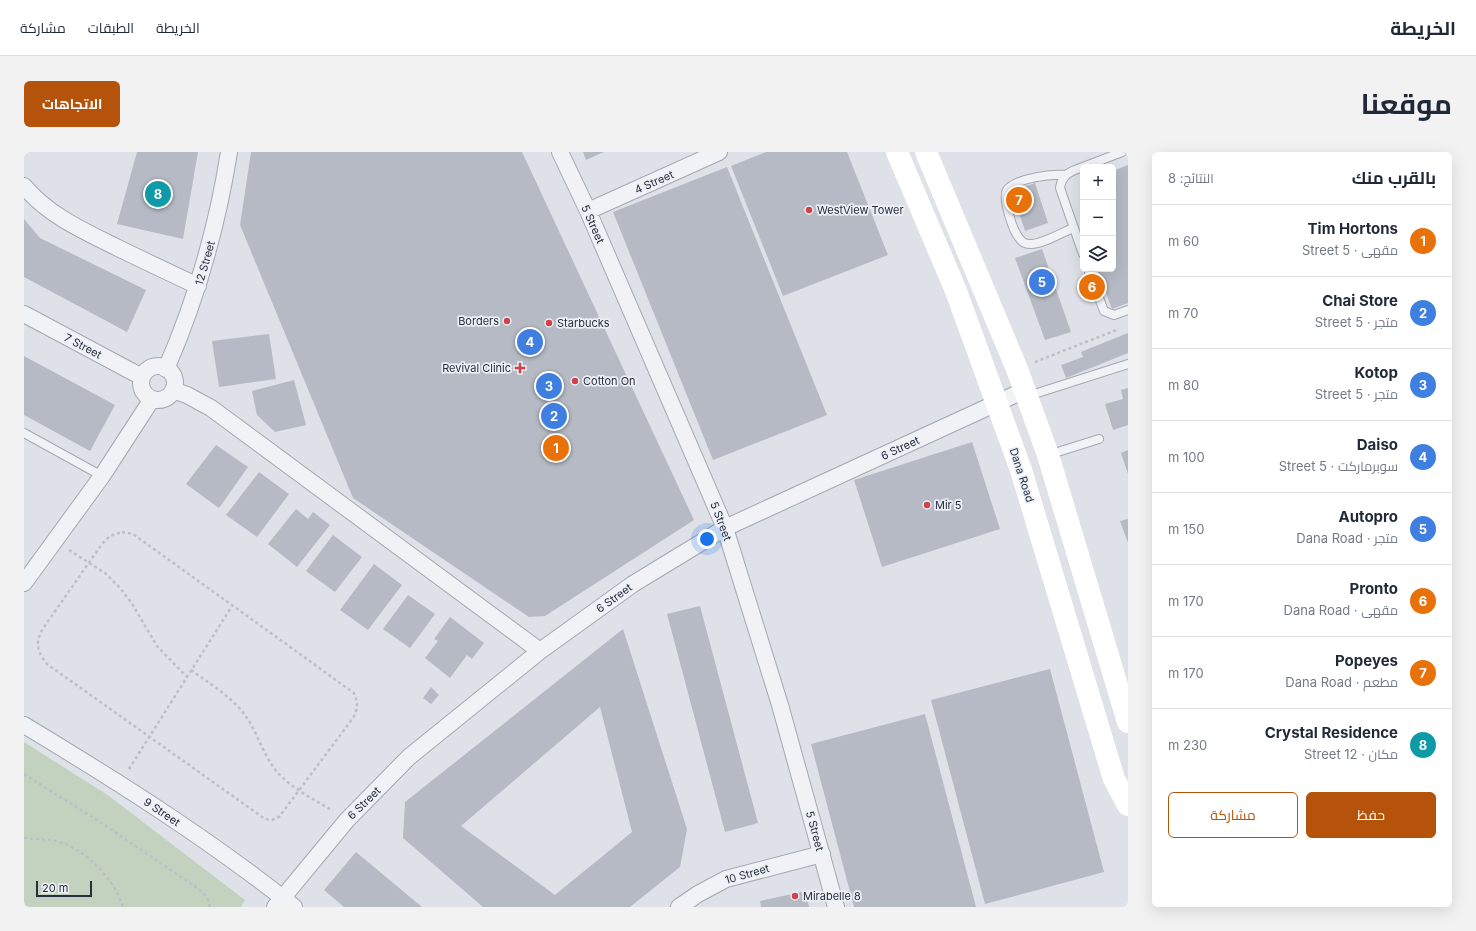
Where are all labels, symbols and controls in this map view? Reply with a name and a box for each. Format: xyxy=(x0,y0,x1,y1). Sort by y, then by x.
text: الخريطة xyxy=(1390,17,1456,40)
text: مشاركة xyxy=(20,19,66,36)
text: الطبقات xyxy=(88,19,134,36)
text: الخريطة xyxy=(156,19,200,36)
button: الاتجاهات xyxy=(24,81,120,127)
text: موقعنا xyxy=(1361,87,1452,121)
map controls xyxy=(1080,164,1116,272)
button: + xyxy=(1080,164,1116,200)
street label: 4 Street xyxy=(632,167,676,197)
text: بالقرب منك xyxy=(1352,168,1436,188)
text: النتائج: 8 xyxy=(1168,170,1214,186)
pin: 8 xyxy=(145,179,171,209)
pin: 7 xyxy=(1006,185,1032,215)
button: − xyxy=(1080,200,1116,236)
street label: 5 Street xyxy=(578,203,608,246)
place label: WestView Tower xyxy=(817,203,904,217)
marker: WestView Tower xyxy=(804,205,814,215)
text: Tim Hortons xyxy=(1308,219,1398,238)
text: 60 m xyxy=(1168,233,1199,249)
text: 1 xyxy=(1420,233,1426,249)
button: layers xyxy=(1080,236,1116,272)
street label: 12 Street xyxy=(192,239,218,287)
text: مقهى · 5 Street xyxy=(1302,242,1398,258)
pin: 5 xyxy=(1029,267,1055,297)
pin: 6 xyxy=(1079,272,1105,302)
text: Chai Store xyxy=(1322,291,1398,310)
text: 70 m xyxy=(1168,305,1198,321)
text: 2 xyxy=(1419,305,1427,321)
place label: Borders xyxy=(458,314,499,328)
text: متجر · 5 Street xyxy=(1315,314,1398,330)
marker: Borders xyxy=(502,316,512,326)
place label: Starbucks xyxy=(557,316,610,330)
marker: Starbucks xyxy=(544,318,554,328)
pin: 4 xyxy=(517,327,543,357)
street label: 7 Street xyxy=(62,330,104,362)
place label: Revival Clinic xyxy=(442,361,511,375)
marker: Revival Clinic xyxy=(514,362,526,374)
text: Kotop xyxy=(1355,363,1398,382)
pin: 3 xyxy=(536,371,562,401)
place label: Cotton On xyxy=(583,374,636,388)
marker: Cotton On xyxy=(570,376,580,386)
text: 80 m xyxy=(1168,377,1199,393)
text: 3 xyxy=(1419,377,1427,393)
text: متجر · 5 Street xyxy=(1315,386,1398,402)
pin: 2 xyxy=(541,401,567,431)
pin: 1 xyxy=(543,433,569,463)
street label: 6 Street xyxy=(878,433,922,463)
text: Daiso xyxy=(1357,435,1398,454)
street label: Dana Road xyxy=(1007,446,1037,504)
text: 100 m xyxy=(1168,449,1205,465)
text: 4 xyxy=(1419,449,1427,465)
text: سوبرماركت · 5 Street xyxy=(1279,458,1398,474)
place label: Mir 5 xyxy=(935,498,962,512)
street label: 5 Street xyxy=(707,499,735,543)
marker: Mir 5 xyxy=(922,500,932,510)
text: Autopro xyxy=(1339,507,1398,526)
text: 150 m xyxy=(1168,521,1204,537)
text: 5 xyxy=(1419,521,1427,537)
your location xyxy=(697,529,717,549)
text: متجر · Dana Road xyxy=(1296,530,1398,546)
text: Pronto xyxy=(1349,579,1398,598)
street label: 6 Street xyxy=(593,580,635,616)
text: 170 m xyxy=(1168,593,1204,609)
text: 6 xyxy=(1419,593,1427,609)
text: مقهى · Dana Road xyxy=(1284,602,1398,618)
text: Popeyes xyxy=(1335,651,1398,670)
text: 170 m xyxy=(1168,665,1204,681)
text: 7 xyxy=(1419,665,1427,681)
text: مطعم · Dana Road xyxy=(1285,674,1398,690)
text: Crystal Residence xyxy=(1265,723,1398,742)
text: 230 m xyxy=(1168,737,1207,753)
text: 8 xyxy=(1419,737,1427,753)
text: مكان · 12 Street xyxy=(1304,746,1398,762)
street label: 6 Street xyxy=(345,783,384,822)
button: مشاركة xyxy=(1168,792,1298,838)
button: حفظ xyxy=(1306,792,1436,838)
street label: 9 Street xyxy=(141,795,183,829)
street label: 5 Street xyxy=(803,809,827,853)
street label: 10 Street xyxy=(723,861,771,887)
scale bar xyxy=(36,879,92,898)
text: 20 m xyxy=(42,881,68,895)
place label: Mirabelle 8 xyxy=(803,889,861,903)
marker: Mirabelle 8 xyxy=(790,891,800,901)

